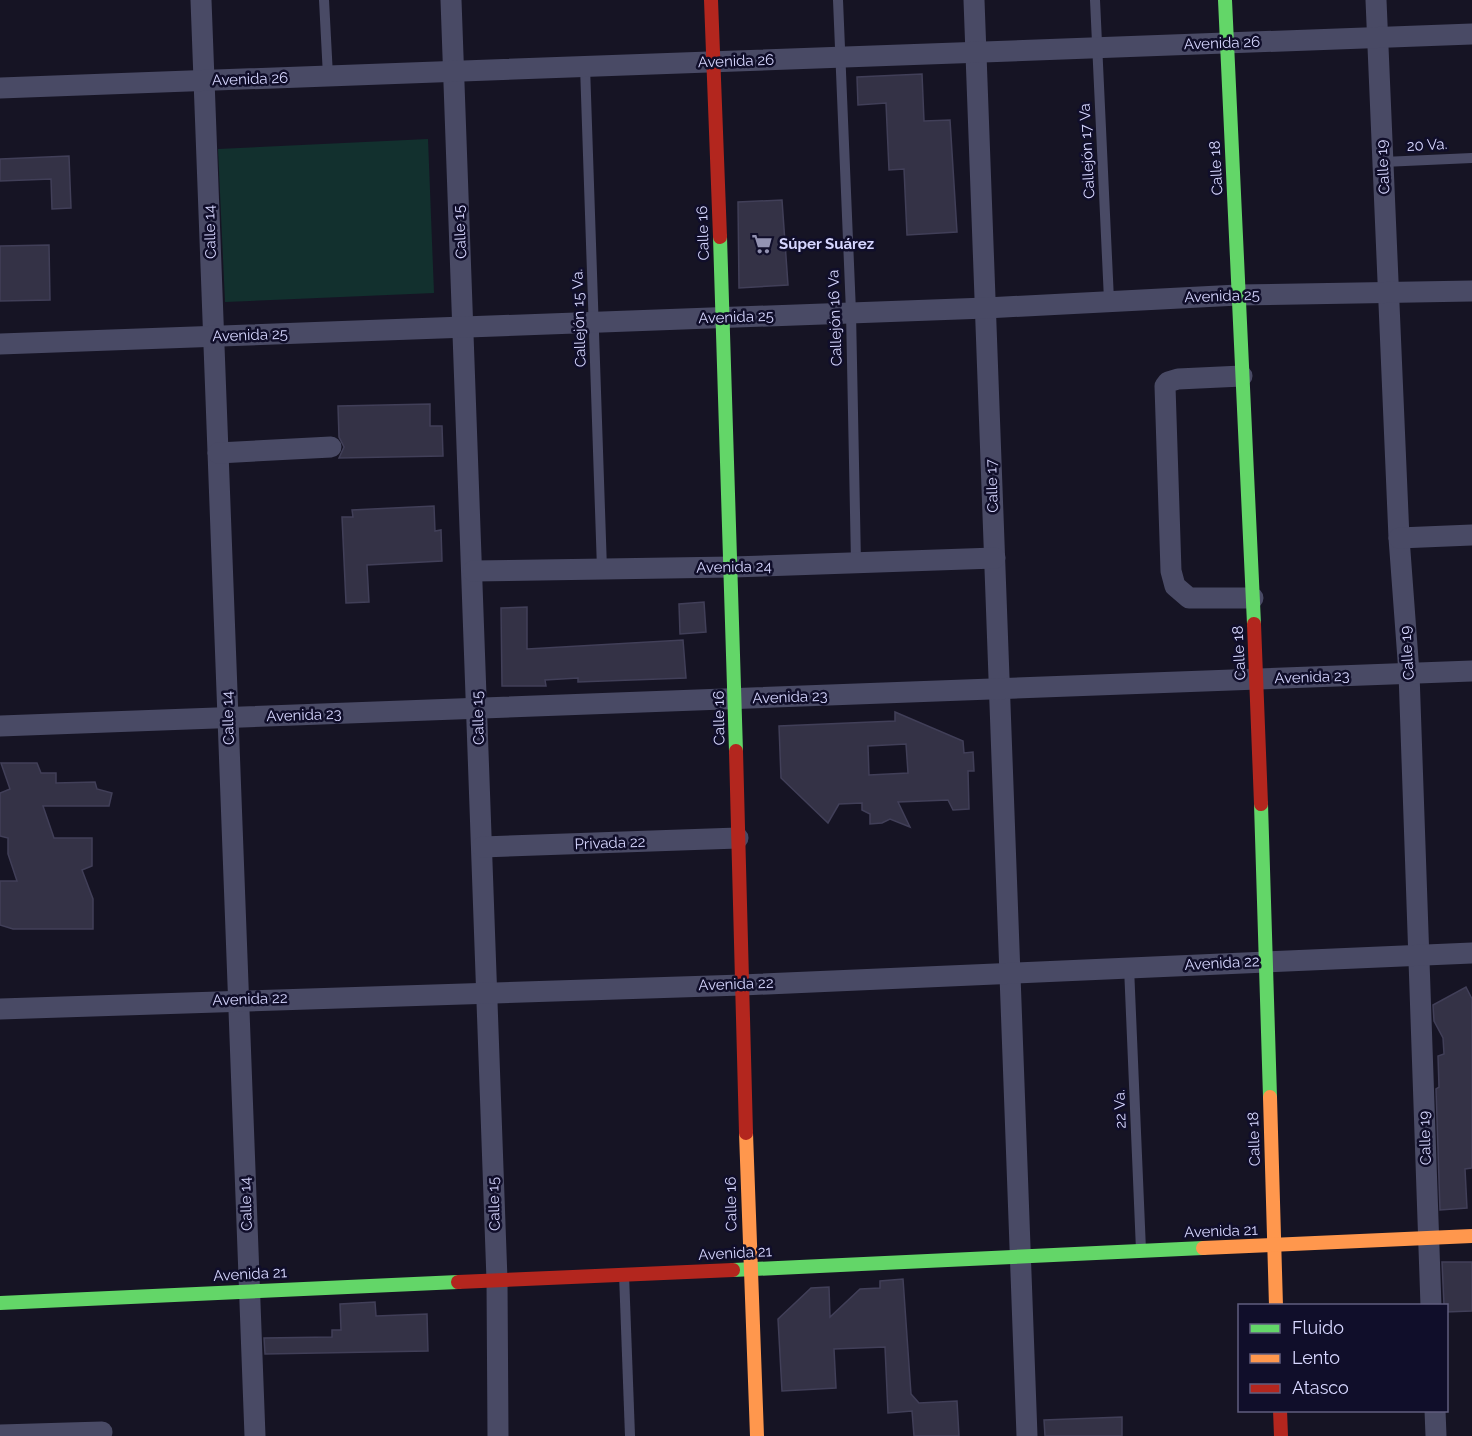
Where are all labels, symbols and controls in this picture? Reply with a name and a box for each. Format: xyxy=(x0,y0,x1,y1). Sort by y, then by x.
street label: Avenida 26 xyxy=(1184,33,1260,53)
street label: Avenida 26 xyxy=(698,51,774,71)
street label: Avenida 26 xyxy=(212,69,288,89)
street label: Callejón 17 Va xyxy=(1076,103,1098,199)
street label: 20 Va. xyxy=(1406,135,1448,155)
street label: Calle 19 xyxy=(1373,139,1393,195)
street label: Calle 18 xyxy=(1206,140,1226,196)
street label: Calle 14 xyxy=(200,205,220,259)
street label: Calle 15 xyxy=(450,205,470,259)
street label: Calle 16 xyxy=(693,205,713,261)
supermarket icon: Súper Suárez xyxy=(750,232,774,256)
place label: Súper Suárez xyxy=(779,235,874,253)
street label: Callejón 15 Va. xyxy=(568,268,590,368)
street label: Callejón 16 Va xyxy=(824,269,846,367)
street label: Avenida 25 xyxy=(1184,286,1260,306)
street label: Avenida 25 xyxy=(698,307,774,327)
street label: Avenida 25 xyxy=(212,325,288,345)
street label: Calle 17 xyxy=(982,459,1002,513)
street label: Avenida 24 xyxy=(696,557,772,577)
street label: Calle 18 xyxy=(1229,625,1249,681)
street label: Calle 19 xyxy=(1396,625,1418,681)
street label: Avenida 23 xyxy=(1274,667,1350,687)
street label: Avenida 23 xyxy=(752,687,828,707)
street label: Calle 16 xyxy=(710,690,728,746)
street label: Calle 14 xyxy=(218,691,238,745)
street label: Calle 15 xyxy=(468,691,488,745)
street label: Avenida 23 xyxy=(266,705,342,725)
street label: Privada 22 xyxy=(574,833,646,853)
street label: Avenida 22 xyxy=(1184,952,1260,974)
street label: Avenida 22 xyxy=(698,974,774,994)
street label: Avenida 22 xyxy=(212,989,288,1009)
street label: 22 Va. xyxy=(1110,1089,1130,1129)
street label: Calle 19 xyxy=(1415,1110,1435,1166)
street label: Calle 18 xyxy=(1244,1111,1264,1167)
street label: Calle 16 xyxy=(722,1176,740,1232)
street label: Calle 14 xyxy=(236,1177,256,1231)
street label: Calle 15 xyxy=(484,1177,504,1231)
street label: Avenida 21 xyxy=(1184,1221,1259,1241)
street label: Avenida 21 xyxy=(698,1242,773,1264)
street label: Avenida 21 xyxy=(213,1263,288,1285)
legend xyxy=(1238,1304,1448,1412)
text: Fluido xyxy=(1292,1317,1344,1338)
text: Lento xyxy=(1292,1347,1340,1368)
text: Atasco xyxy=(1292,1377,1349,1398)

